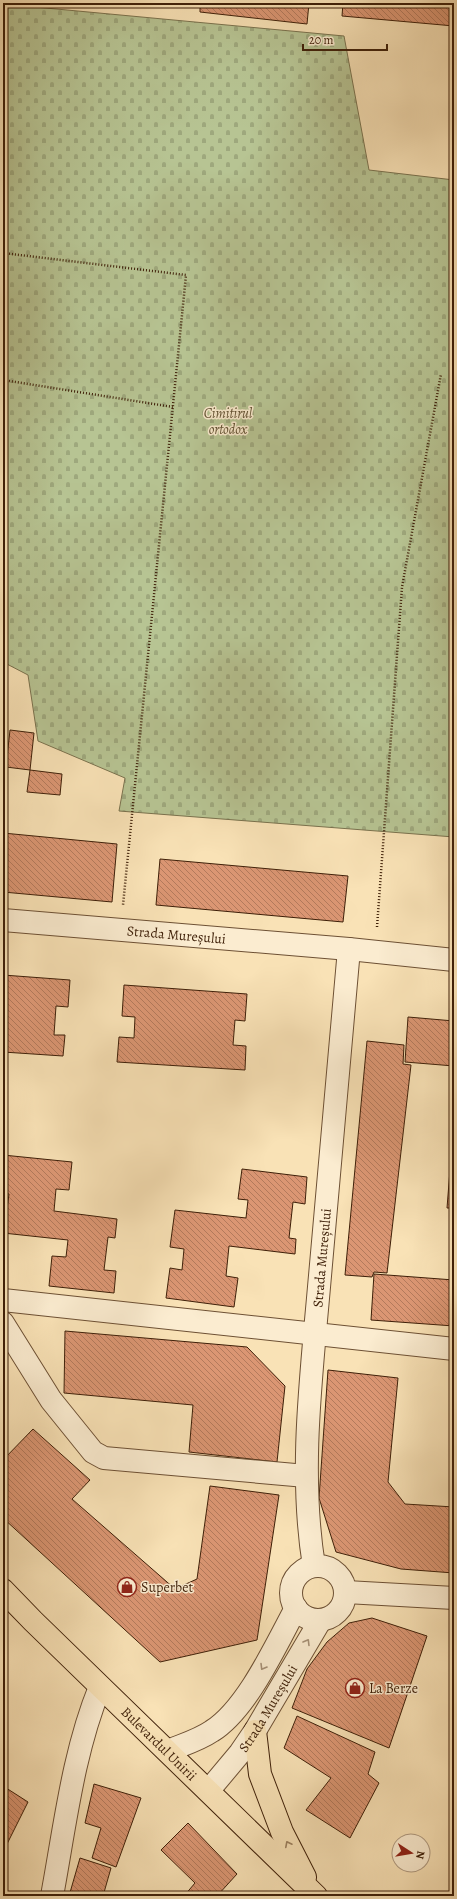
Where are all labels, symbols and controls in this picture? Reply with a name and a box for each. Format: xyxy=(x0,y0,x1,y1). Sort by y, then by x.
scale bar xyxy=(303,26,387,52)
text: 20 m xyxy=(309,32,333,48)
park label: Cimitirul ortodox xyxy=(204,404,253,439)
street label: Strada Mureșului xyxy=(126,921,227,949)
street label: Strada Mureșului xyxy=(308,1207,336,1308)
shop icon: Superbet xyxy=(116,1576,138,1598)
place label: Superbet xyxy=(141,1578,193,1597)
one-way arrow xyxy=(303,1639,310,1646)
street label: Strada Mureșului xyxy=(234,1661,302,1756)
one-way arrow xyxy=(261,1663,268,1670)
shop icon: La Berze xyxy=(344,1677,366,1699)
place label: La Berze xyxy=(369,1679,418,1698)
street label: Bulevardul Unirii xyxy=(117,1703,201,1785)
north arrow xyxy=(391,1833,431,1873)
one-way arrow xyxy=(285,1840,293,1848)
text: N xyxy=(412,1849,428,1860)

